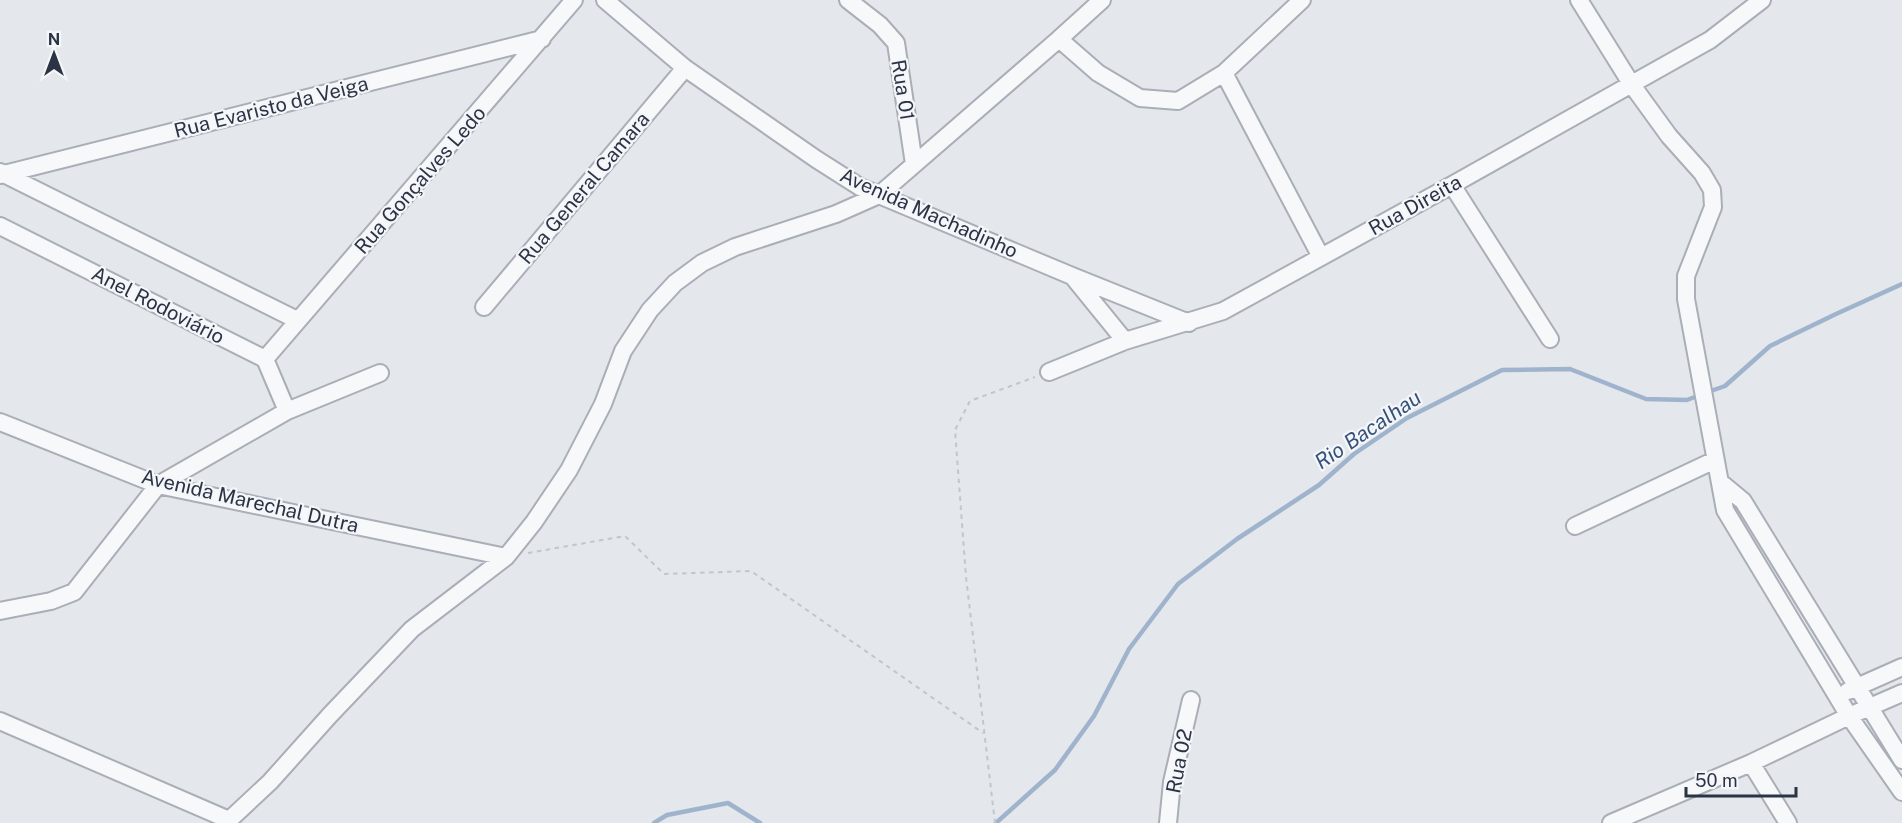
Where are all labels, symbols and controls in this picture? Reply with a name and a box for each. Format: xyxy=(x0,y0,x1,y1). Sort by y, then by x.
north arrow xyxy=(24,24,84,84)
text: N xyxy=(48,30,60,49)
street label: Rua 01 xyxy=(886,58,920,122)
street label: Rua Evaristo da Veiga xyxy=(171,71,371,143)
street label: Rua Gonçalves Ledo xyxy=(349,101,491,259)
street label: Rua General Camara xyxy=(514,107,654,269)
street label: Avenida Machadinho xyxy=(836,163,1022,263)
street label: Rua Direita xyxy=(1364,170,1466,240)
street label: Anel Rodoviário xyxy=(88,261,228,349)
water label: Rio Bacalhau xyxy=(1310,385,1426,474)
street label: Avenida Marechal Dutra xyxy=(139,464,361,538)
street label: Rua 02 xyxy=(1161,727,1197,795)
scale bar xyxy=(1686,760,1796,798)
text: 50 m xyxy=(1695,770,1738,791)

